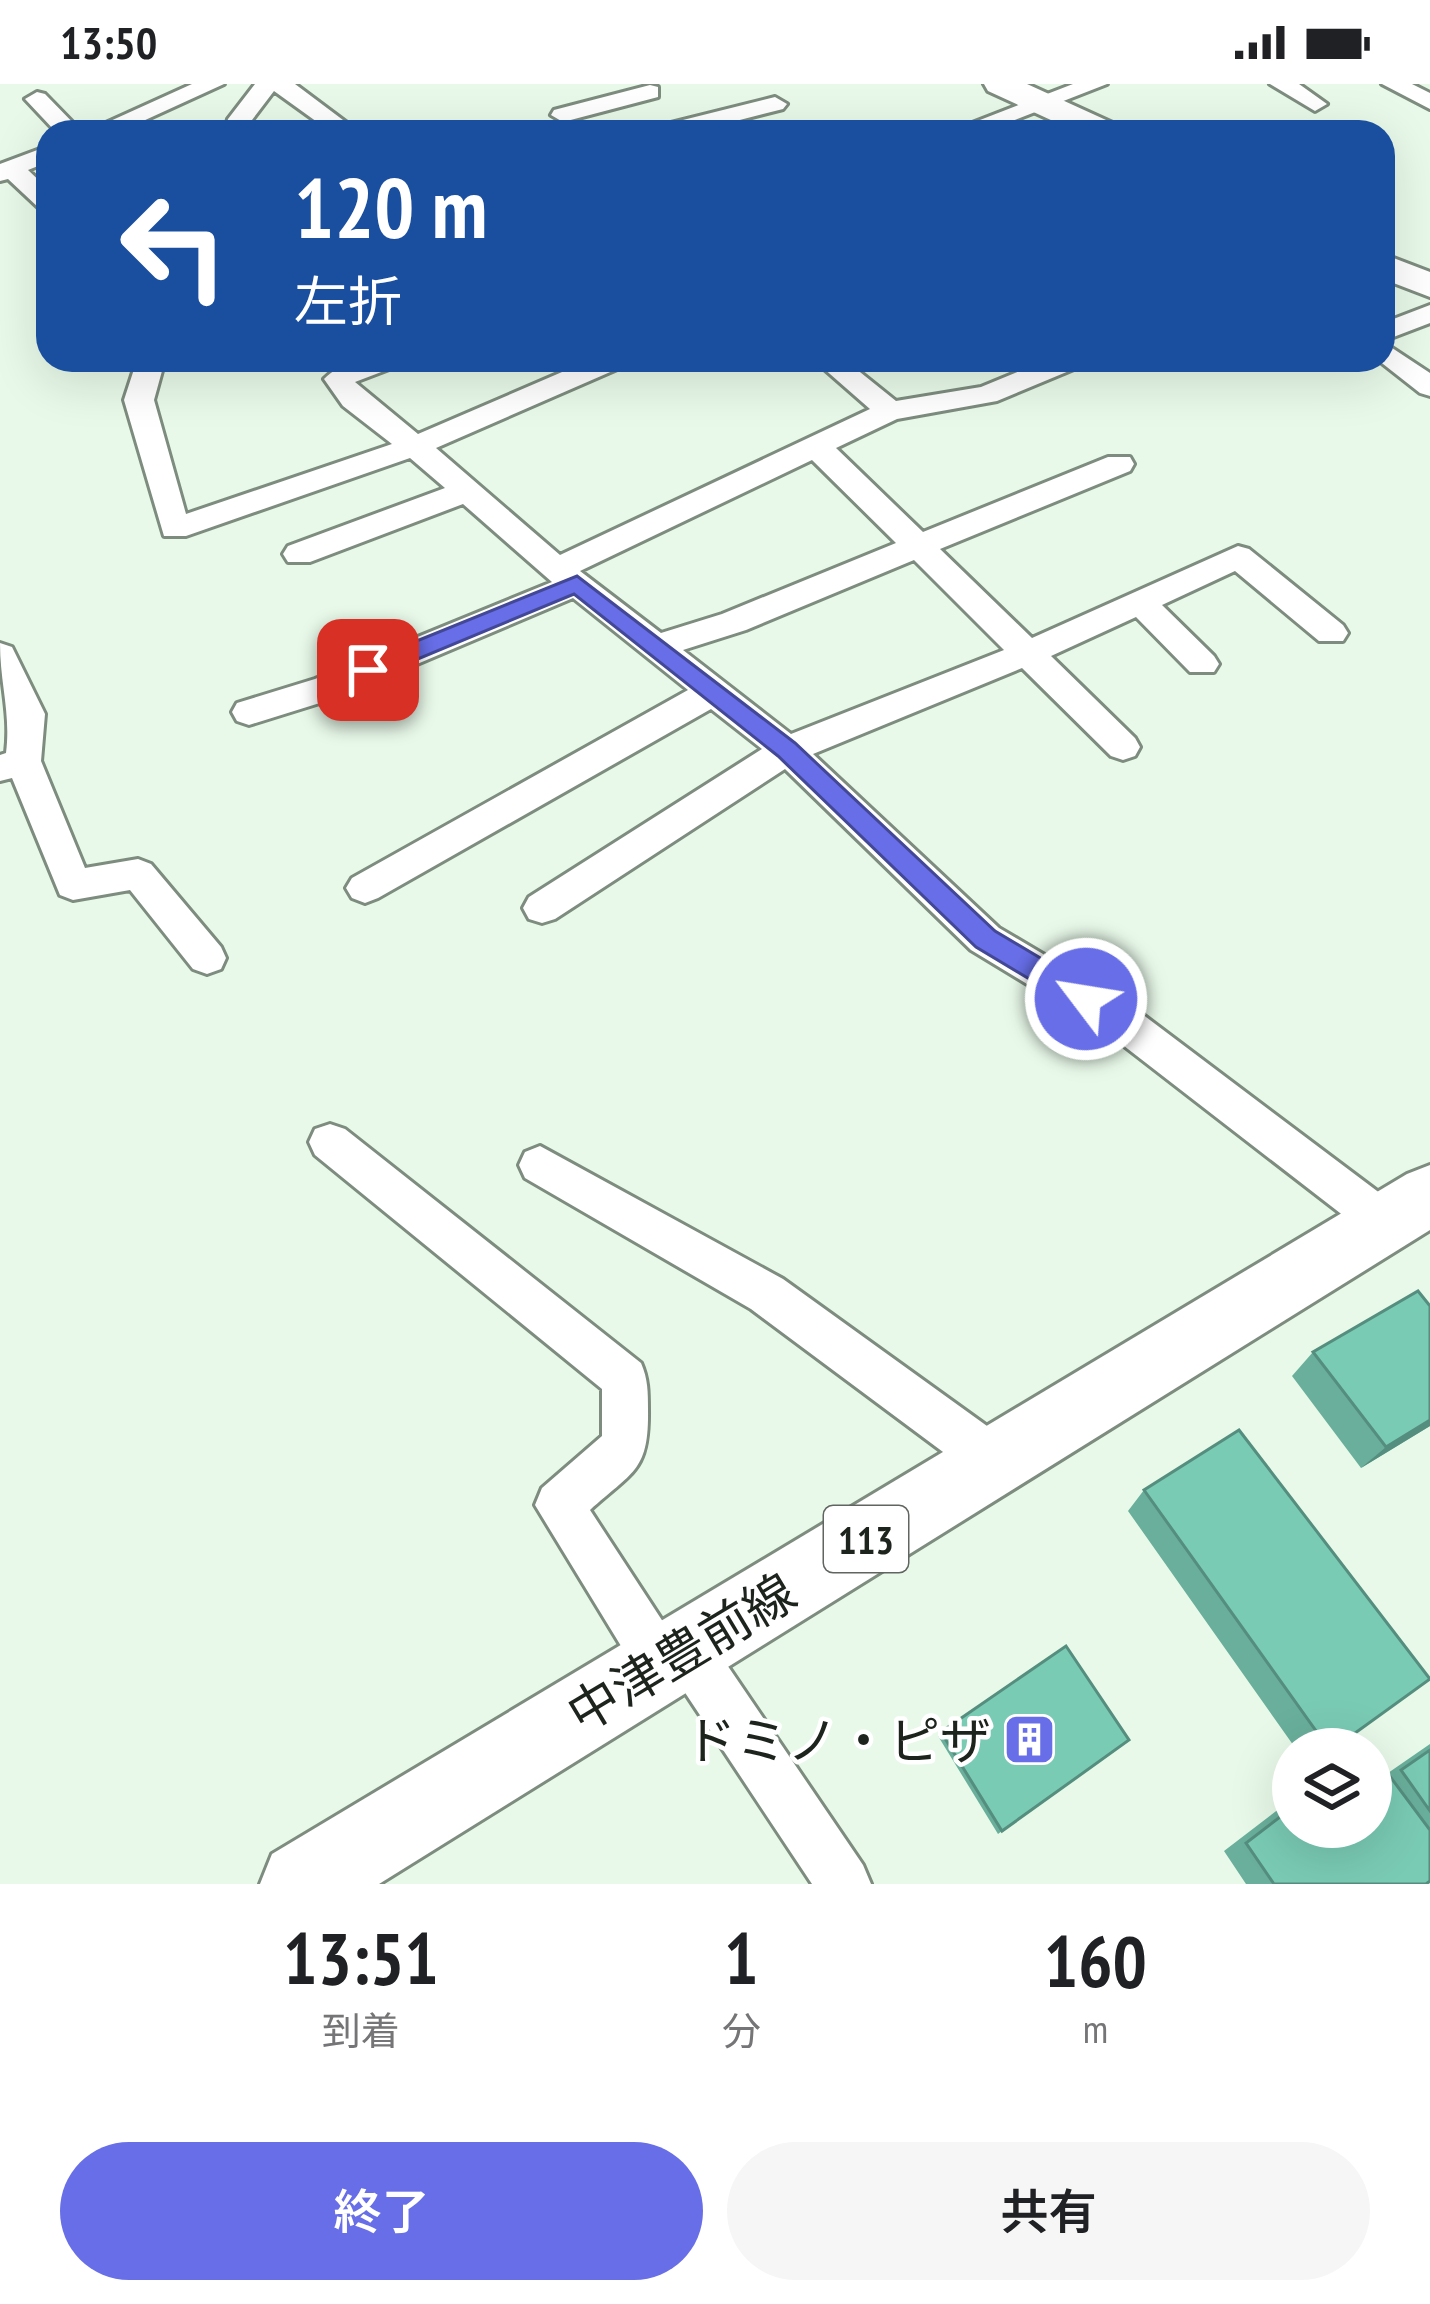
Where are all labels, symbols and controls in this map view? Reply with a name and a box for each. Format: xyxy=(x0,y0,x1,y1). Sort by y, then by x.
text: 13:50 xyxy=(60,13,157,71)
text: 120 m xyxy=(294,152,487,261)
icon: left xyxy=(96,168,252,324)
text: 左折 xyxy=(294,266,402,336)
pin xyxy=(317,619,419,721)
icon: arrive xyxy=(335,637,401,703)
position arrow xyxy=(1023,936,1149,1062)
road number: 113 xyxy=(824,1506,908,1572)
street label: 中津豊前線 xyxy=(555,1558,807,1746)
place label: ドミノ・ピザ xyxy=(685,1707,991,1773)
building icon: ドミノ・ピザ xyxy=(1002,1712,1058,1768)
map controls xyxy=(1272,1728,1392,1848)
button: layers xyxy=(1272,1728,1392,1848)
text: 13:51 xyxy=(283,1911,439,2004)
text: 1 xyxy=(724,1911,758,2004)
text: 160 xyxy=(1044,1914,1147,2007)
text: m xyxy=(1083,2003,1108,2054)
text: 到着 xyxy=(322,2005,400,2056)
text: 分 xyxy=(722,2005,761,2056)
button: 終了 xyxy=(60,2142,703,2280)
button: 共有 xyxy=(727,2142,1370,2280)

